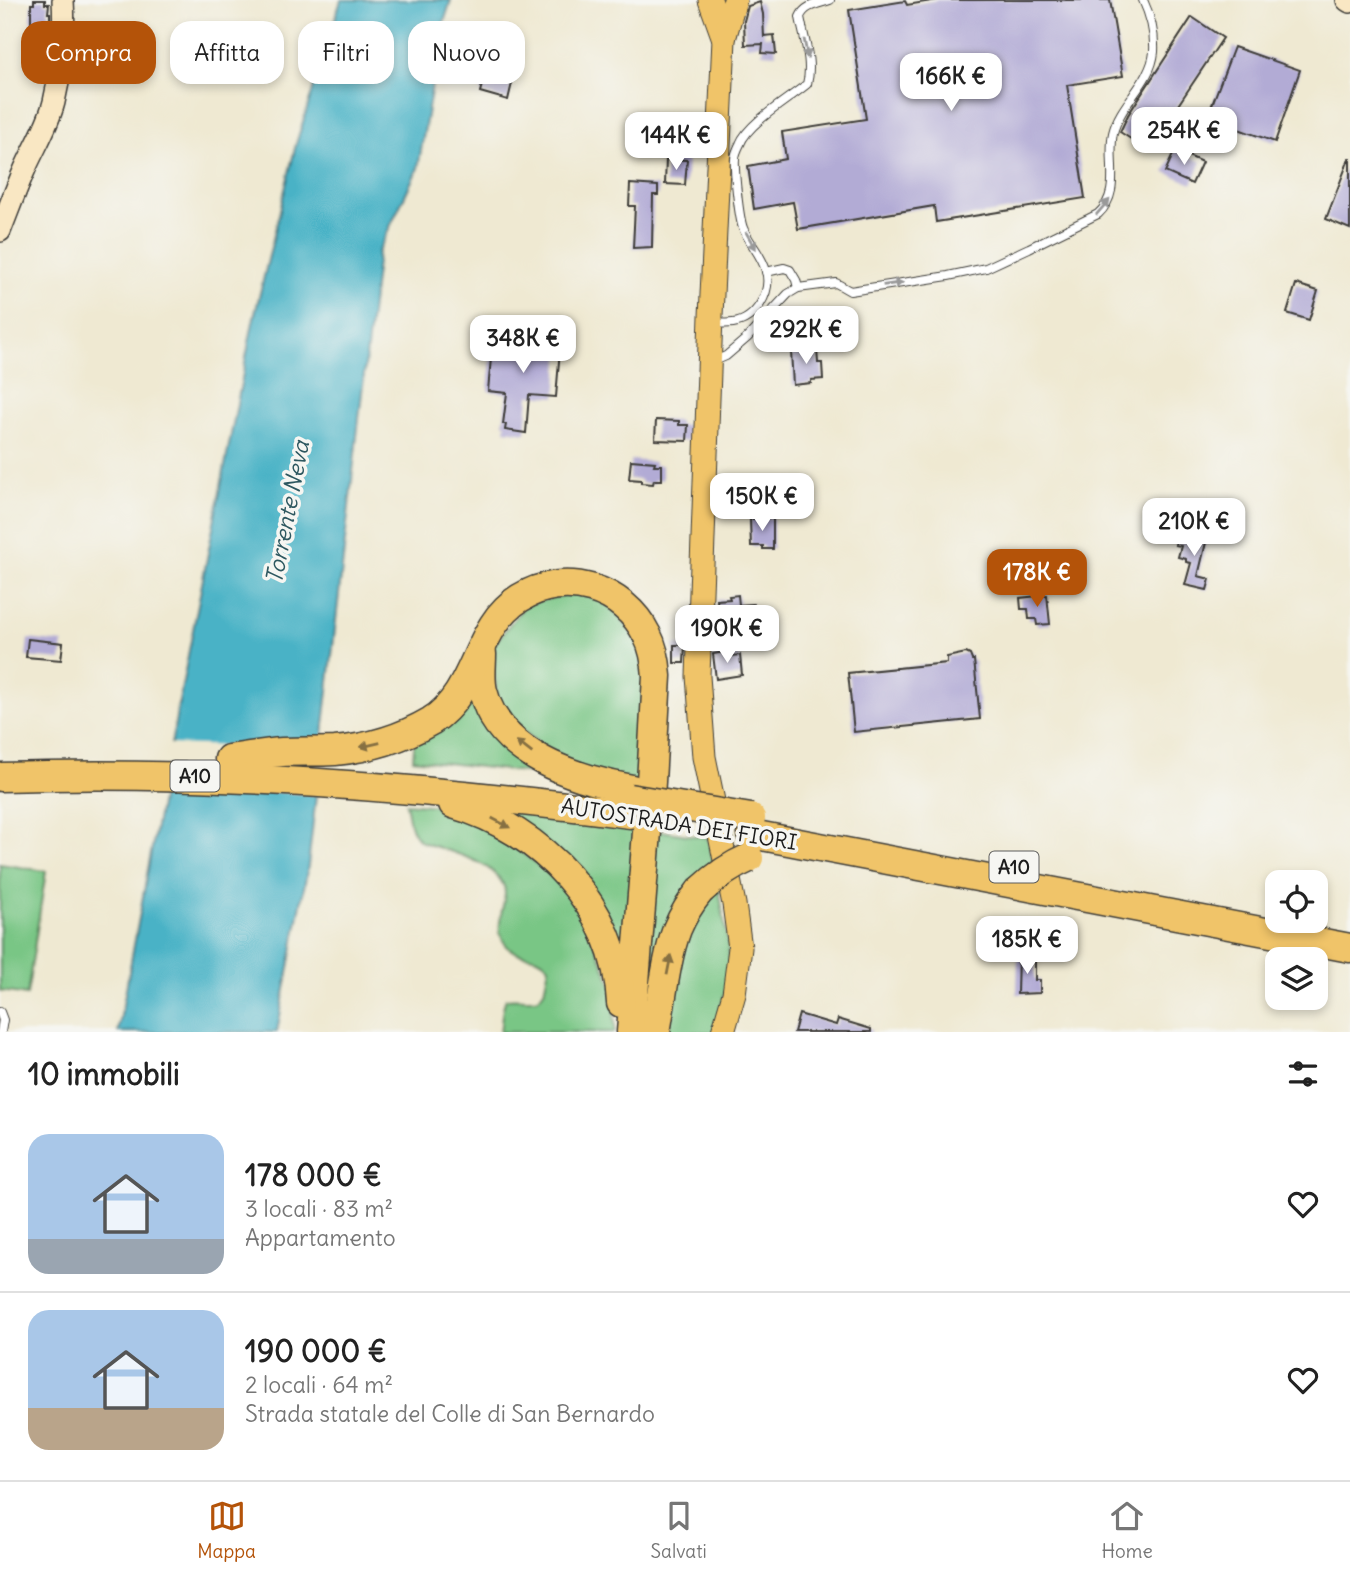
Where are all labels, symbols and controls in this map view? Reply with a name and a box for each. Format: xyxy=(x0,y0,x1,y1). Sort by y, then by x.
chip: Compra xyxy=(21,21,156,84)
chip: Affitta xyxy=(170,21,284,84)
chip: Filtri xyxy=(298,21,394,84)
chip: Nuovo xyxy=(408,21,525,84)
one-way arrow xyxy=(801,38,812,60)
pin: 166K € xyxy=(894,54,1008,113)
text: 166K € xyxy=(916,61,986,90)
pin: 254K € xyxy=(1127,108,1241,167)
pin: 144K € xyxy=(619,113,733,172)
text: 254K € xyxy=(1147,115,1221,144)
text: 144K € xyxy=(641,120,711,149)
one-way arrow xyxy=(1094,198,1110,215)
one-way arrow xyxy=(744,231,757,250)
one-way arrow xyxy=(882,279,904,290)
pin: 292K € xyxy=(749,306,863,366)
text: 292K € xyxy=(770,314,842,343)
pin: 348K € xyxy=(466,316,580,375)
text: 348K € xyxy=(486,323,560,352)
water label: Torrente Neva xyxy=(259,436,315,586)
pin: 150K € xyxy=(705,474,819,533)
text: 150K € xyxy=(726,481,798,510)
pin: 210K € xyxy=(1137,498,1251,558)
text: 210K € xyxy=(1158,506,1230,535)
pin: 178K € xyxy=(980,550,1094,609)
text: 178K € xyxy=(1003,557,1071,586)
pin: 190K € xyxy=(670,606,784,665)
text: 190K € xyxy=(691,613,763,642)
one-way arrow xyxy=(359,739,381,750)
one-way arrow xyxy=(515,741,533,755)
road number: A10 xyxy=(170,761,220,792)
street label: AUTOSTRADA DEI FIORI xyxy=(559,792,799,856)
one-way arrow xyxy=(491,817,510,829)
road number: A10 xyxy=(990,852,1038,882)
map controls xyxy=(1265,870,1328,1010)
button: locate xyxy=(1265,870,1328,933)
pin: 185K € xyxy=(970,916,1084,976)
text: 185K € xyxy=(992,924,1062,953)
button: layers xyxy=(1265,947,1328,1010)
one-way arrow xyxy=(663,954,674,976)
text: 10 immobili xyxy=(28,1055,180,1093)
icon: filters xyxy=(1284,1055,1322,1093)
text: 178 000 € xyxy=(245,1156,382,1194)
icon: home xyxy=(84,1162,168,1246)
icon: heart xyxy=(1284,1185,1322,1223)
text: 3 locali · 83 m² xyxy=(245,1194,393,1223)
text: Appartamento xyxy=(245,1223,396,1252)
text: 190 000 € xyxy=(245,1332,387,1370)
icon: home xyxy=(84,1338,168,1422)
icon: heart xyxy=(1284,1361,1322,1399)
text: 2 locali · 64 m² xyxy=(245,1370,393,1399)
text: Strada statale del Colle di San Bernardo xyxy=(245,1399,655,1428)
tab: Mappa xyxy=(197,1497,256,1563)
tab: Salvati xyxy=(651,1497,707,1563)
tab: Home xyxy=(1101,1497,1153,1563)

